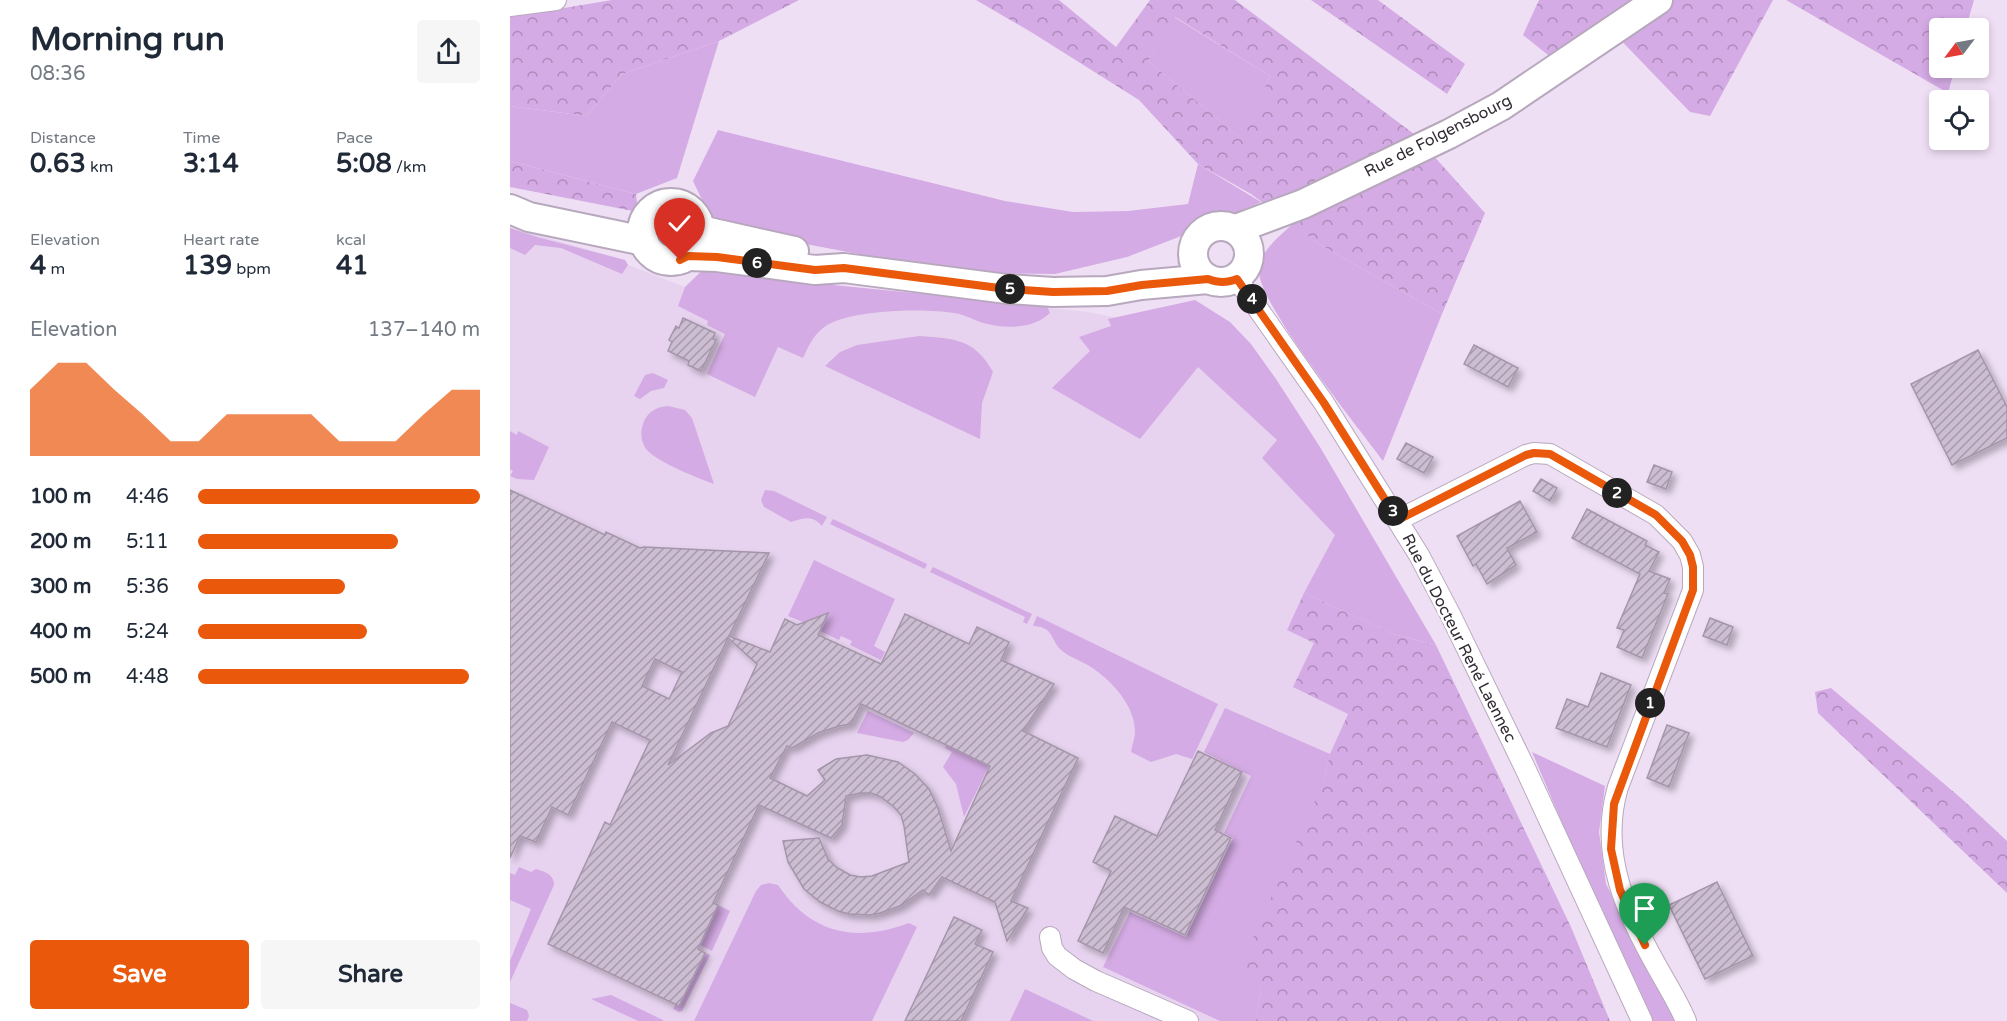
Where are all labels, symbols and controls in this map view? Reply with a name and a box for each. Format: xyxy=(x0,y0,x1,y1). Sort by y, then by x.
north arrow xyxy=(1929,18,1989,78)
map controls xyxy=(1929,18,1989,150)
text: Morning run xyxy=(30,20,225,59)
button: share xyxy=(417,20,480,83)
text: 08:36 xyxy=(30,62,85,86)
street label: Rue de Folgensbourg xyxy=(1361,90,1515,182)
button: locate xyxy=(1929,90,1989,150)
text: Distance xyxy=(30,128,96,148)
text: Time xyxy=(183,128,220,148)
text: Pace xyxy=(336,128,373,148)
text: 0.63 xyxy=(30,148,86,179)
text: 3:14 xyxy=(183,148,239,179)
text: 5:08 xyxy=(336,148,392,179)
text: km xyxy=(86,157,113,177)
text: /km xyxy=(392,157,426,177)
pin xyxy=(654,198,705,260)
icon: check xyxy=(663,207,696,240)
text: Elevation xyxy=(30,230,100,250)
text: Heart rate xyxy=(183,230,259,250)
text: kcal xyxy=(336,230,366,250)
pin: 6 xyxy=(742,248,772,278)
text: 4 xyxy=(30,250,46,281)
text: 139 xyxy=(183,250,232,281)
text: 41 xyxy=(336,250,369,281)
text: 6 xyxy=(752,253,762,273)
text: m xyxy=(46,259,65,279)
text: bpm xyxy=(232,259,271,279)
pin: 5 xyxy=(995,274,1025,304)
text: 5 xyxy=(1005,279,1015,299)
pin: 4 xyxy=(1237,284,1267,314)
text: 4 xyxy=(1247,289,1257,309)
text: Elevation xyxy=(30,318,117,342)
text: 137–140 m xyxy=(368,318,480,342)
pin: 2 xyxy=(1602,478,1632,508)
text: 2 xyxy=(1612,483,1622,503)
text: 100 m xyxy=(30,485,91,509)
text: 4:46 xyxy=(126,485,169,509)
pin: 3 xyxy=(1378,496,1408,526)
text: 3 xyxy=(1388,501,1398,521)
text: 200 m xyxy=(30,530,91,554)
text: 5:11 xyxy=(126,530,169,554)
street label: Rue du Docteur René Laennec xyxy=(1398,530,1520,746)
text: 300 m xyxy=(30,575,91,599)
text: 5:36 xyxy=(126,575,169,599)
text: 400 m xyxy=(30,620,91,644)
text: 5:24 xyxy=(126,620,169,644)
text: 500 m xyxy=(30,665,91,689)
text: 4:48 xyxy=(126,665,169,689)
pin: 1 xyxy=(1635,688,1665,718)
text: 1 xyxy=(1645,693,1655,713)
pin xyxy=(1619,883,1670,945)
icon: arrive xyxy=(1628,892,1661,925)
button: Save xyxy=(30,940,249,1009)
button: Share xyxy=(261,940,480,1009)

